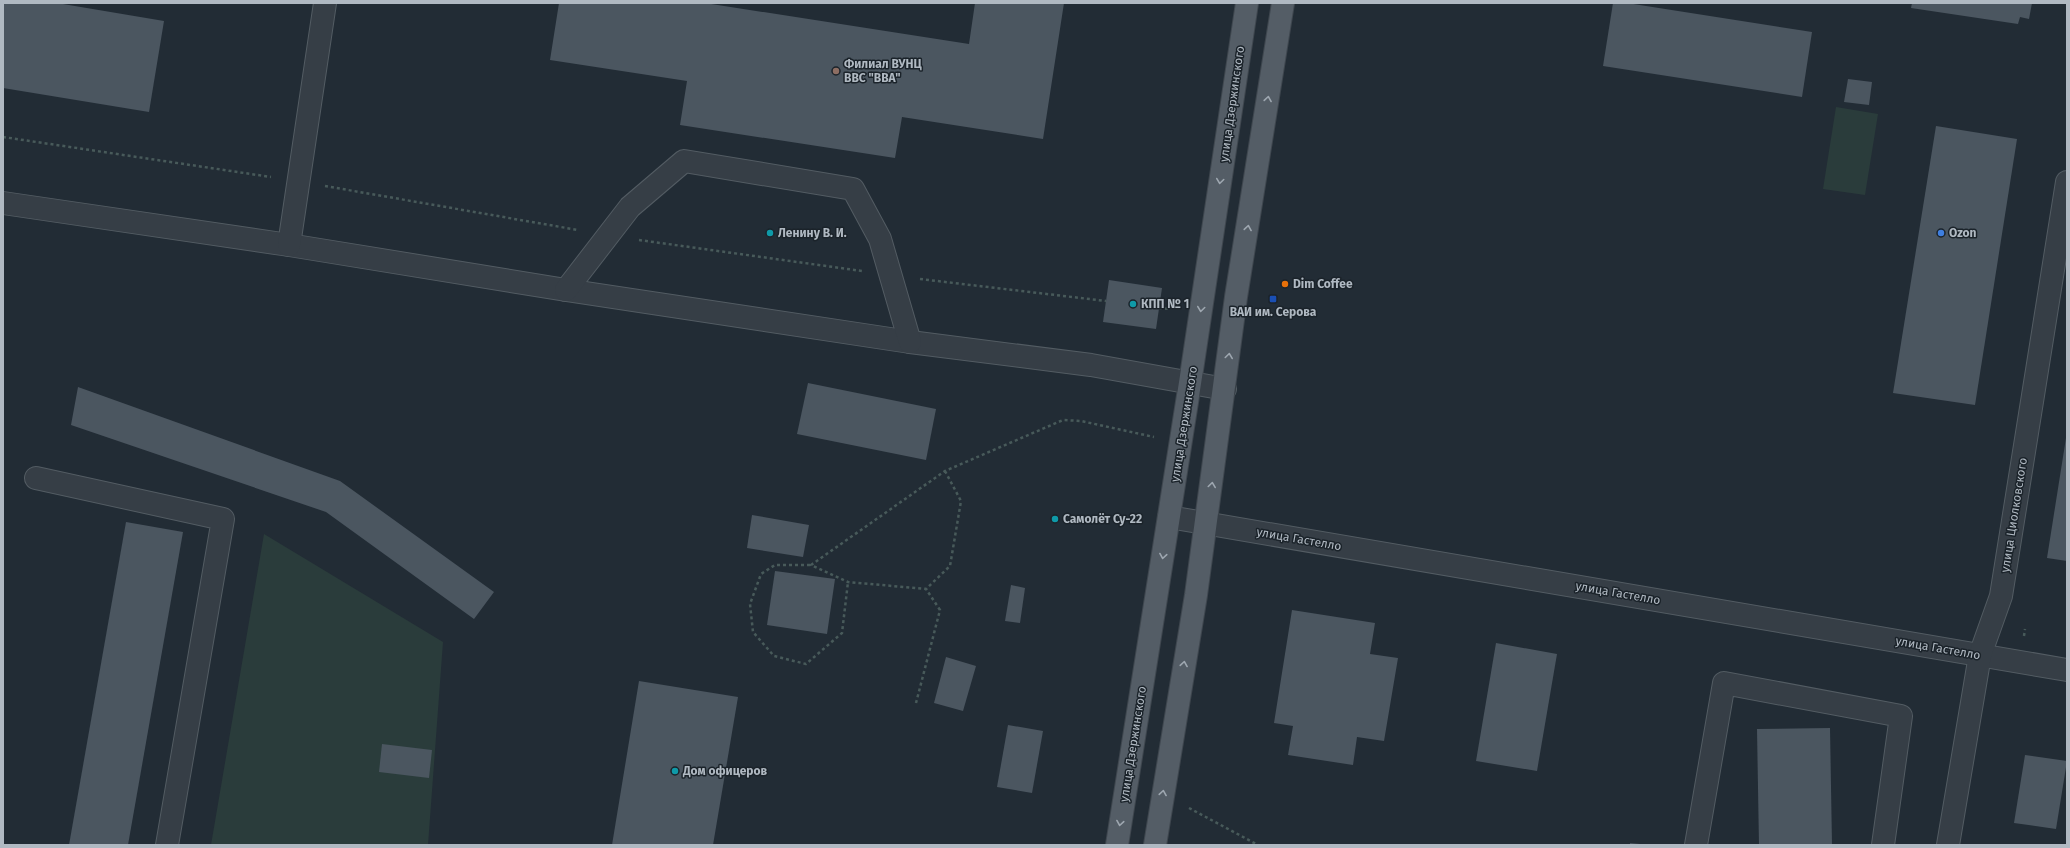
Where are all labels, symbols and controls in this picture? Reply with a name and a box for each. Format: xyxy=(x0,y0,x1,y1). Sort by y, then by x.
street label: улица Дзержинского xyxy=(1217,45,1247,163)
place label: Филиал ВУНЦ ВВС "ВВА" xyxy=(844,57,923,85)
marker: Филиал ВУНЦ ВВС "ВВА" xyxy=(831,66,841,76)
one-way arrow xyxy=(1263,96,1272,102)
one-way arrow xyxy=(1216,177,1225,184)
one-way arrow xyxy=(1243,224,1251,231)
place label: Ленину В. И. xyxy=(778,226,847,240)
place label: Ozon xyxy=(1949,226,1977,240)
marker: Ленину В. И. xyxy=(765,228,775,238)
marker: Ozon xyxy=(1936,228,1946,238)
place label: Dim Coffee xyxy=(1293,277,1353,291)
marker: Dim Coffee xyxy=(1280,279,1290,289)
marker: ВАИ им. Серова xyxy=(1268,294,1278,304)
place label: КПП № 1 xyxy=(1141,297,1189,311)
marker: КПП № 1 xyxy=(1128,299,1138,309)
place label: ВАИ им. Серова xyxy=(1230,305,1317,319)
one-way arrow xyxy=(1197,306,1206,312)
one-way arrow xyxy=(1224,353,1233,359)
street label: улица Дзержинского xyxy=(1168,365,1200,483)
street label: улица Циолковского xyxy=(1998,457,2030,573)
one-way arrow xyxy=(1207,482,1216,488)
place label: Самолёт Су-22 xyxy=(1063,512,1142,526)
marker: Самолёт Су-22 xyxy=(1050,514,1060,524)
street label: улица Гастелло xyxy=(1255,525,1343,553)
one-way arrow xyxy=(1159,553,1168,559)
street label: улица Гастелло xyxy=(1574,579,1662,607)
street label: улица Гастелло xyxy=(1894,634,1982,662)
one-way arrow xyxy=(1180,661,1188,667)
street label: улица Дзержинского xyxy=(1117,685,1149,803)
place label: Дом офицеров xyxy=(682,764,767,778)
marker: Дом офицеров xyxy=(670,766,680,776)
one-way arrow xyxy=(1159,790,1167,796)
one-way arrow xyxy=(1116,819,1125,826)

